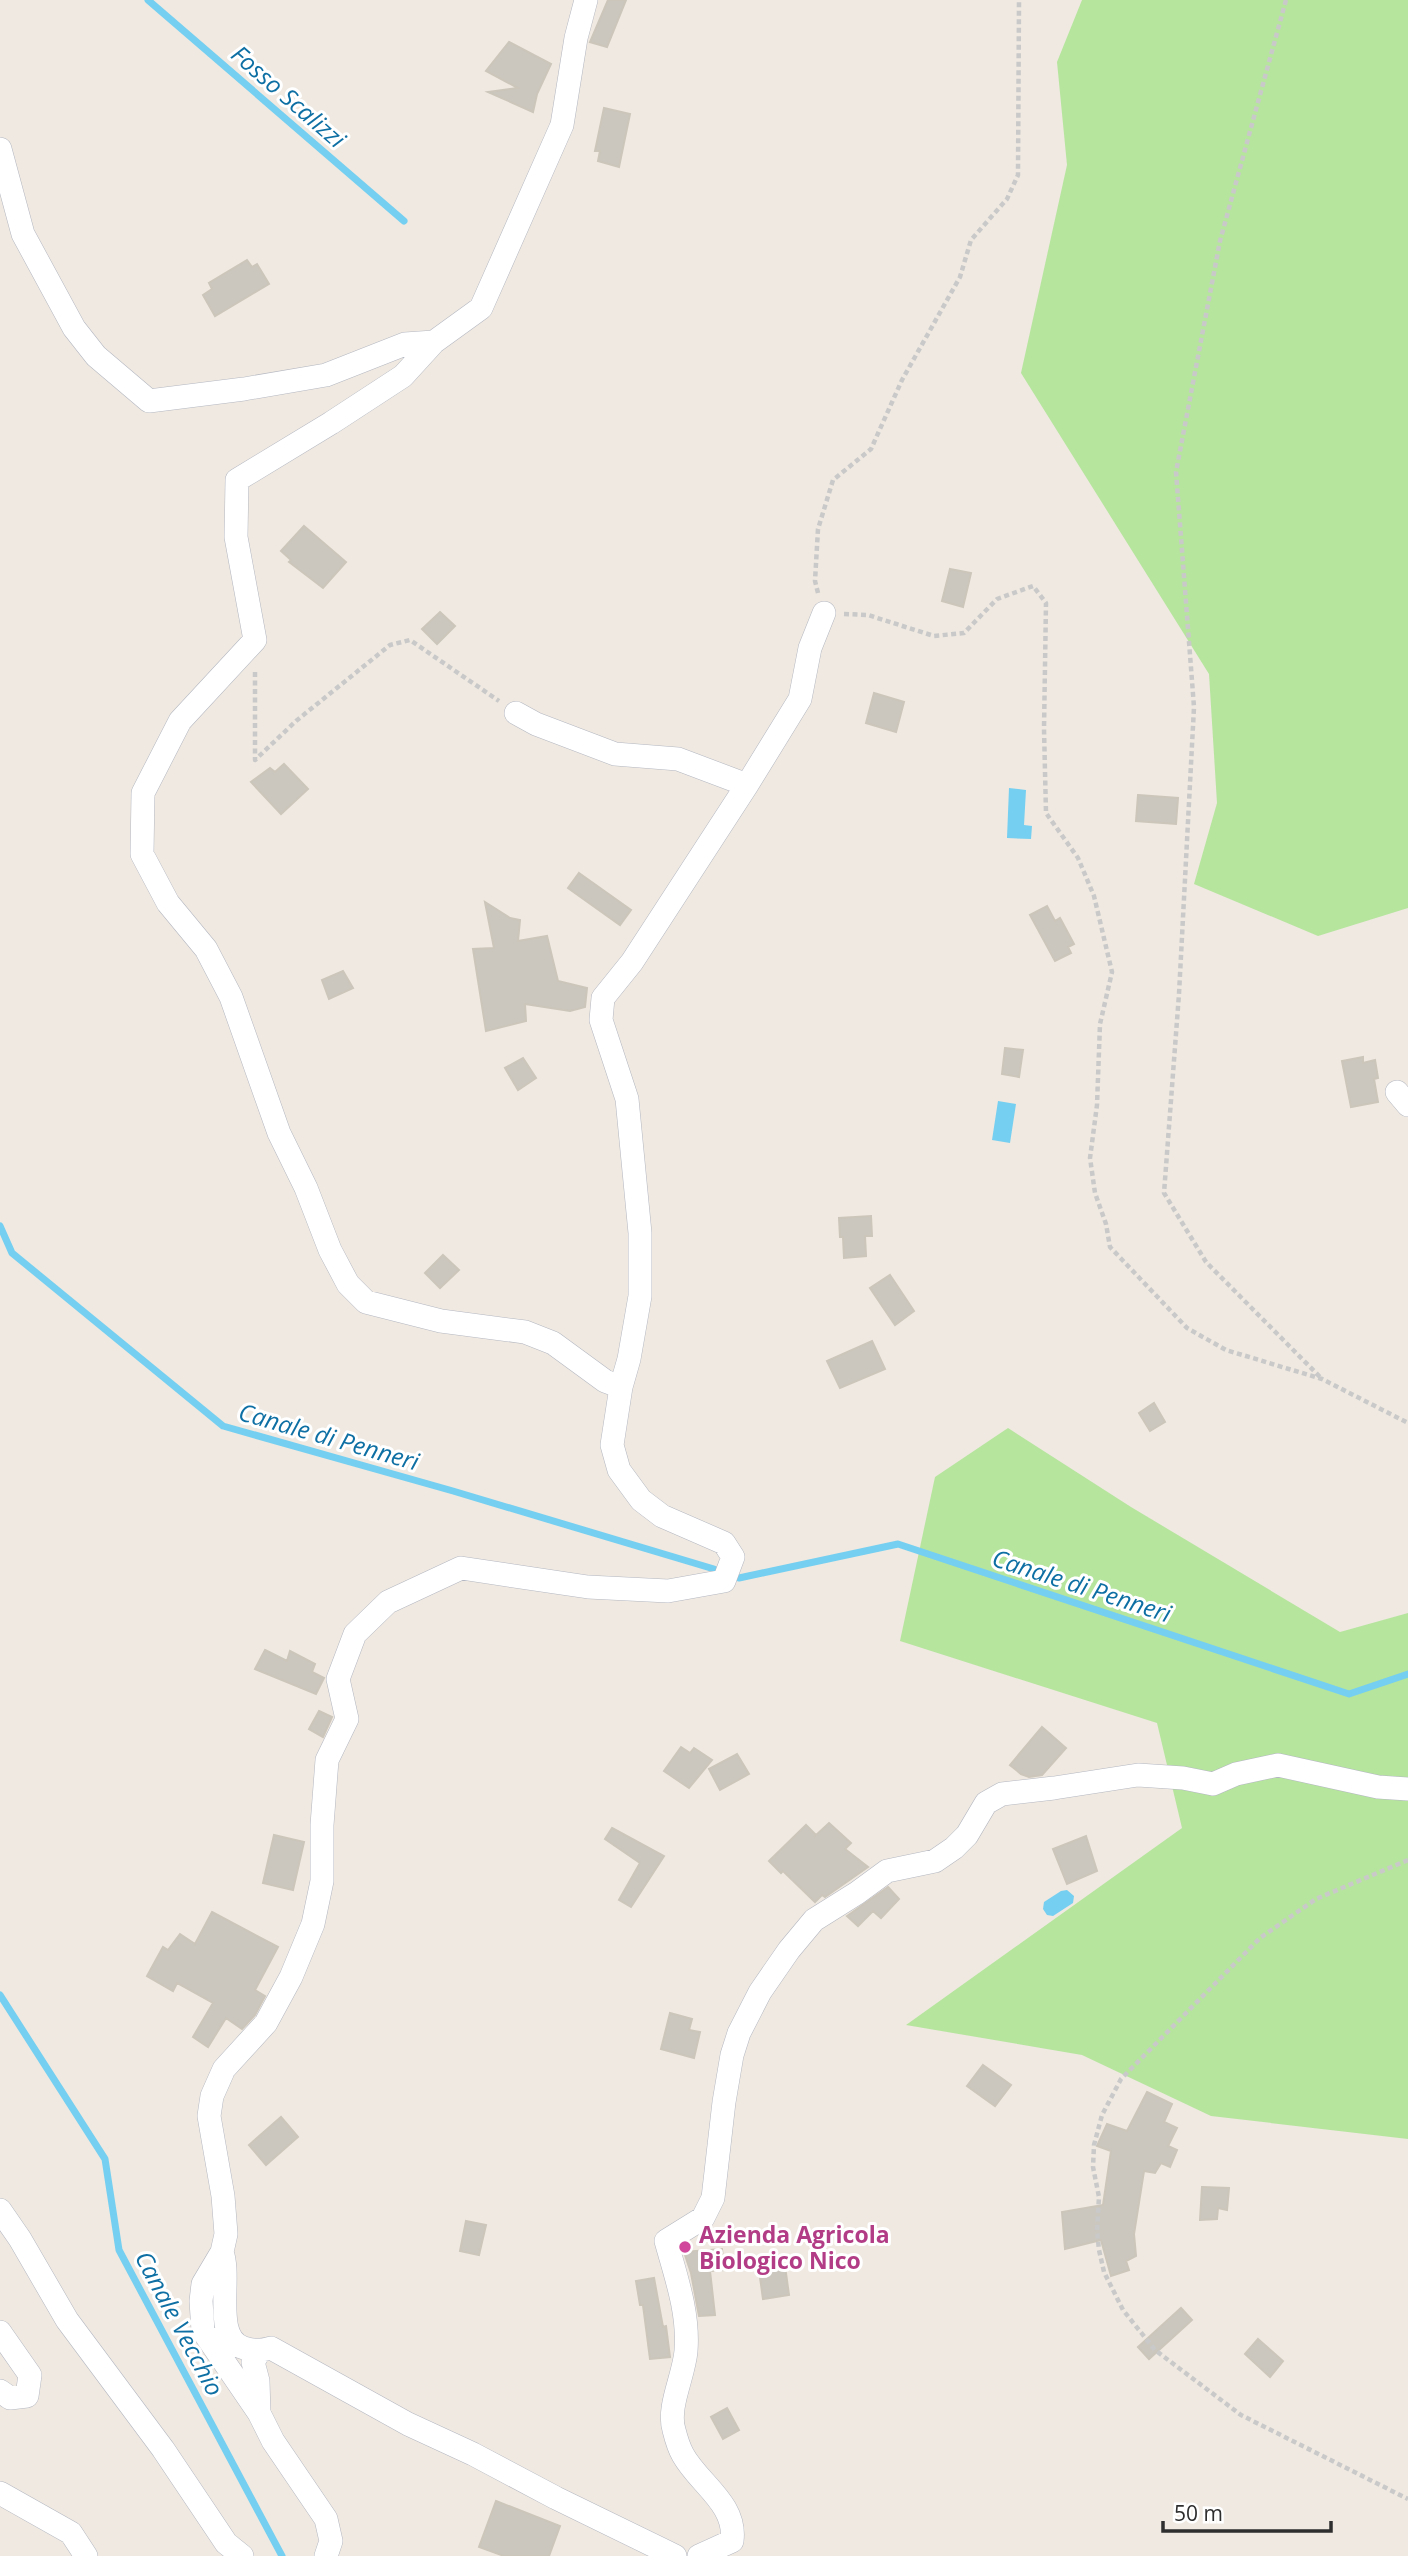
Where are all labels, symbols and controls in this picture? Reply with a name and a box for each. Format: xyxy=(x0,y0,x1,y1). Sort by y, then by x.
water label: Fosso Scalizzi xyxy=(225,37,354,155)
water label: Canale di Penneri xyxy=(235,1394,424,1478)
water label: Canale di Penneri xyxy=(988,1541,1177,1630)
place label: Azienda Agricola Biologico Nico xyxy=(699,2218,890,2276)
marker: Azienda Agricola Biologico Nico xyxy=(677,2239,693,2255)
water label: Canale Vecchio xyxy=(128,2245,232,2401)
scale bar xyxy=(1163,2490,1331,2534)
text: 50 m xyxy=(1174,2499,1223,2527)

